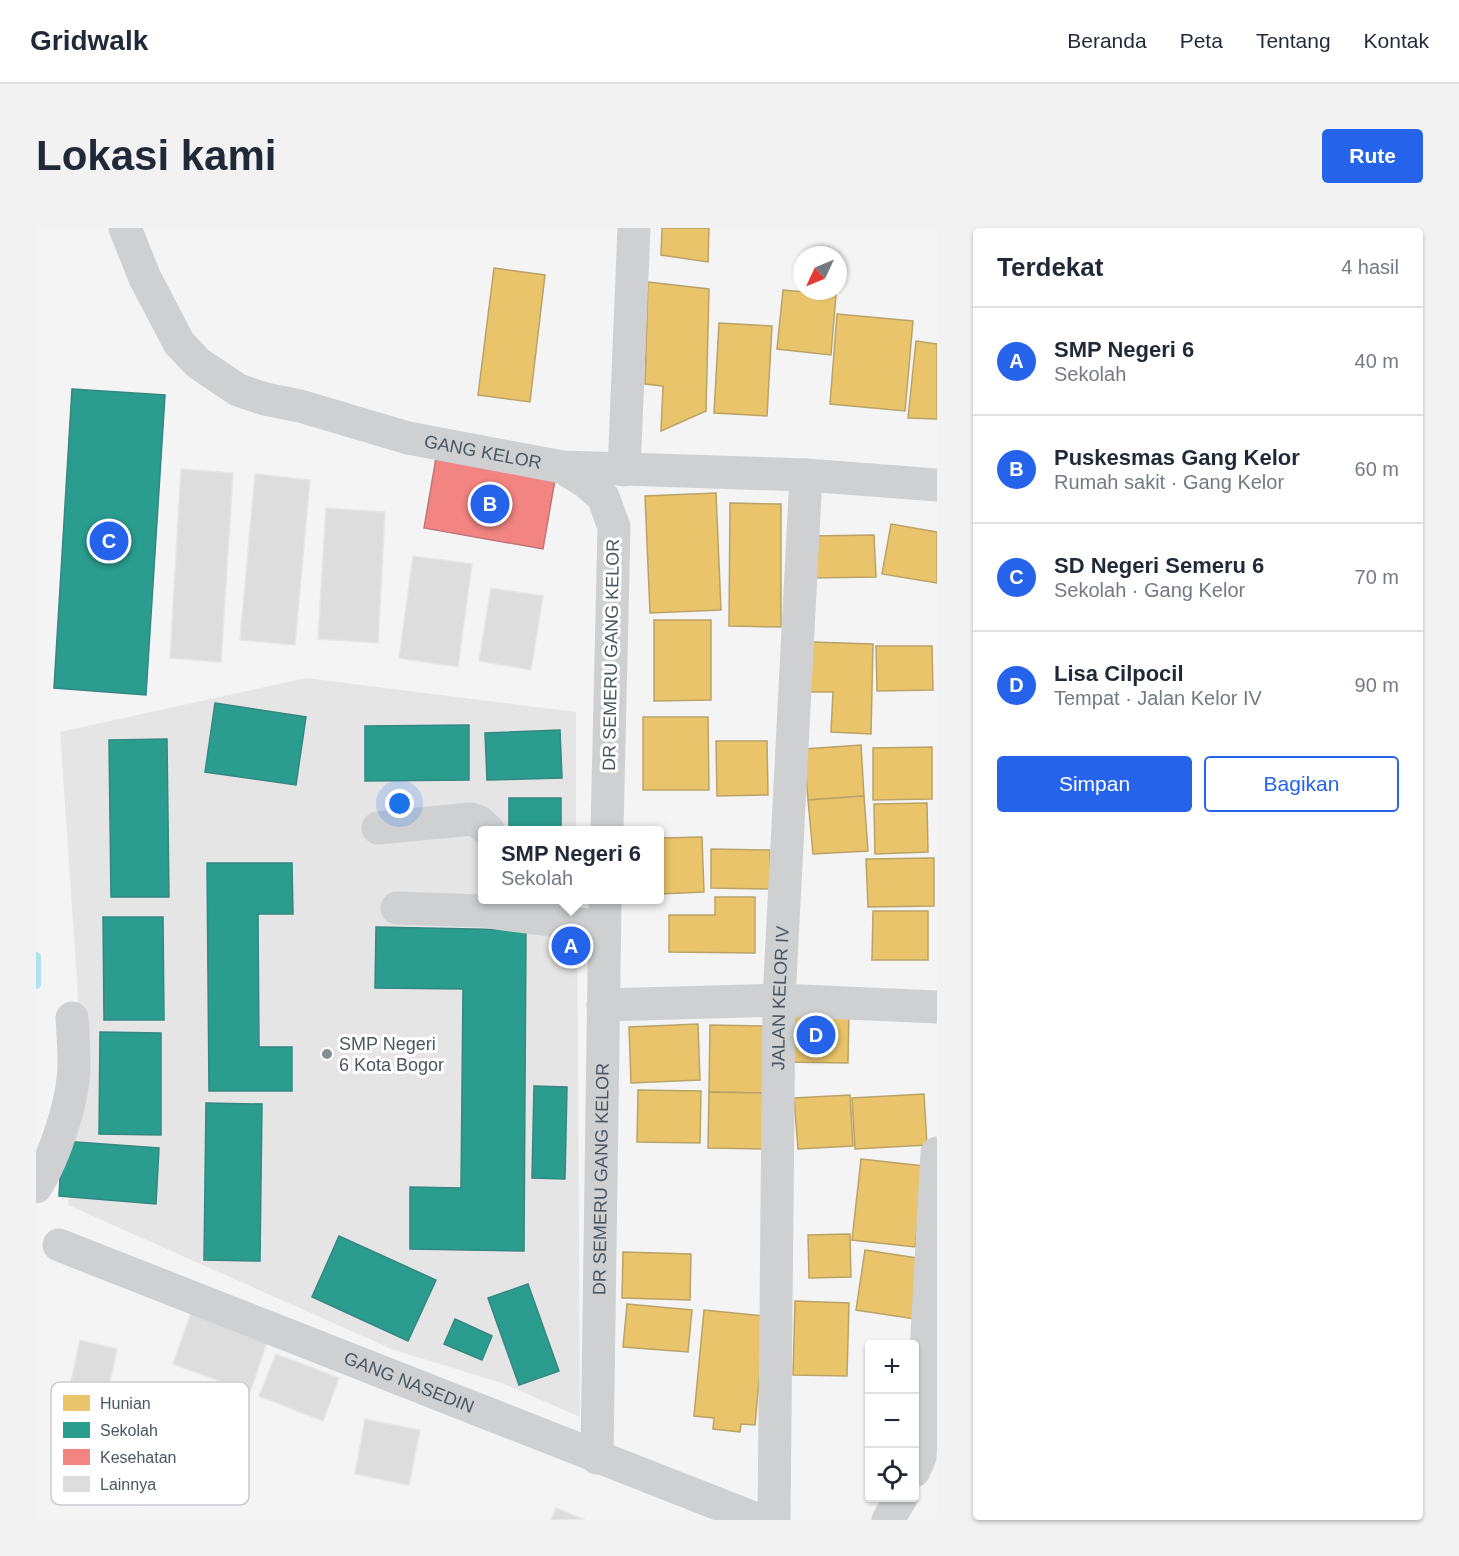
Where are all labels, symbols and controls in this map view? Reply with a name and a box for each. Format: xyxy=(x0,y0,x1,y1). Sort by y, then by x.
text: Gridwalk xyxy=(30,25,148,56)
text: Beranda xyxy=(1067,29,1147,52)
text: Peta xyxy=(1180,29,1223,52)
text: Tentang xyxy=(1256,29,1331,52)
text: Kontak xyxy=(1364,29,1429,52)
button: Rute xyxy=(1322,129,1423,183)
text: Lokasi kami xyxy=(36,132,276,179)
north arrow xyxy=(793,246,847,300)
text: Terdekat xyxy=(997,252,1103,282)
text: 4 hasil xyxy=(1341,256,1399,278)
text: SMP Negeri 6 xyxy=(1054,337,1194,362)
text: A xyxy=(1009,350,1024,372)
text: 40 m xyxy=(1355,350,1399,372)
text: Sekolah xyxy=(1054,363,1126,385)
street label: GANG KELOR xyxy=(422,431,543,473)
text: Puskesmas Gang Kelor xyxy=(1054,445,1300,470)
text: B xyxy=(1009,458,1024,480)
text: 60 m xyxy=(1355,458,1399,480)
text: Rumah sakit · Gang Kelor xyxy=(1054,471,1284,493)
pin: B xyxy=(470,482,510,526)
pin: C xyxy=(90,518,128,564)
street label: DR SEMERU GANG KELOR xyxy=(599,539,623,771)
text: SD Negeri Semeru 6 xyxy=(1054,553,1264,578)
text: C xyxy=(1009,566,1024,588)
text: 70 m xyxy=(1355,566,1399,588)
text: Sekolah · Gang Kelor xyxy=(1054,579,1245,601)
text: Lisa Cilpocil xyxy=(1054,661,1184,686)
text: D xyxy=(1009,674,1024,696)
text: 90 m xyxy=(1355,674,1399,696)
text: Tempat · Jalan Kelor IV xyxy=(1054,687,1262,709)
button: Simpan xyxy=(997,756,1192,812)
button: Bagikan xyxy=(1204,756,1399,812)
your location xyxy=(385,789,414,818)
popup xyxy=(478,826,664,904)
text: SMP Negeri 6 xyxy=(501,841,641,866)
text: Sekolah xyxy=(501,867,573,889)
pin: A xyxy=(552,924,590,968)
street label: JALAN KELOR IV xyxy=(768,926,793,1070)
pin: D xyxy=(796,1012,836,1058)
place label: SMP Negeri 6 Kota Bogor xyxy=(339,1034,444,1075)
marker: SMP Negeri 6 Kota Bogor xyxy=(320,1047,334,1061)
street label: DR SEMERU GANG KELOR xyxy=(589,1063,613,1295)
map controls xyxy=(865,1340,919,1502)
button: + xyxy=(865,1340,919,1394)
street label: GANG NASEDIN xyxy=(341,1348,477,1417)
legend xyxy=(51,1382,249,1505)
button: − xyxy=(865,1394,919,1448)
text: Hunian xyxy=(100,1395,151,1412)
text: Sekolah xyxy=(100,1422,158,1439)
button: locate xyxy=(865,1448,919,1502)
text: Kesehatan xyxy=(100,1449,177,1466)
text: Lainnya xyxy=(100,1476,156,1493)

